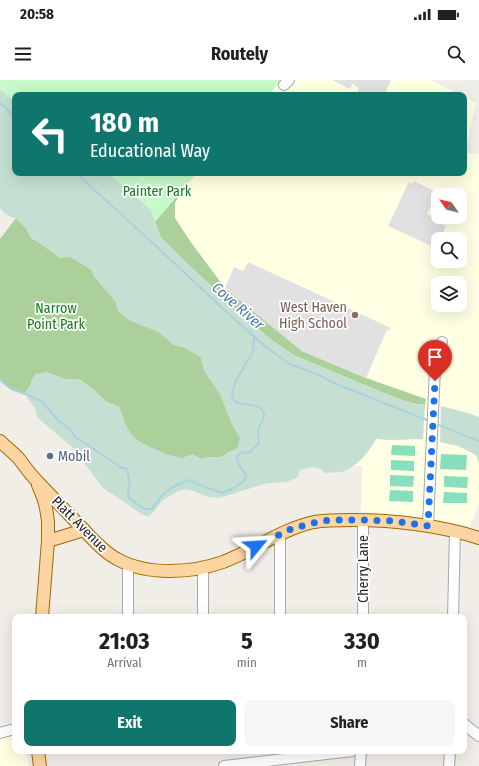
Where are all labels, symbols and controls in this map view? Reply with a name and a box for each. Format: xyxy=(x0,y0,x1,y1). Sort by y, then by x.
text: 20:58 xyxy=(20,5,54,23)
icon: menu xyxy=(12,43,34,65)
text: Routely xyxy=(211,43,268,65)
icon: search xyxy=(445,43,467,65)
text: 180 m xyxy=(90,106,159,139)
icon: left xyxy=(24,108,76,160)
text: Educational Way xyxy=(90,140,210,162)
park label: Painter Park xyxy=(123,183,192,200)
north arrow xyxy=(431,188,467,224)
map controls xyxy=(431,188,467,312)
button: search xyxy=(431,232,467,268)
button: layers xyxy=(431,276,467,312)
water label: Cove River xyxy=(208,279,268,334)
place label: West Haven High School xyxy=(279,299,347,332)
park label: Narrow Point Park xyxy=(27,300,85,333)
marker: West Haven High School xyxy=(350,310,360,320)
pin xyxy=(418,340,452,381)
icon: arrive xyxy=(424,346,446,368)
place label: Mobil xyxy=(58,448,90,465)
marker: Mobil xyxy=(45,451,55,461)
street label: Platt Avenue xyxy=(48,493,111,556)
position arrow xyxy=(235,525,277,567)
street label: Cherry Lane xyxy=(355,535,372,603)
text: 21:03 xyxy=(99,627,150,655)
text: 5 xyxy=(241,627,253,655)
text: 330 xyxy=(344,627,380,655)
text: Arrival xyxy=(107,655,142,670)
text: min xyxy=(237,655,257,670)
text: m xyxy=(357,655,367,670)
button: Exit xyxy=(24,700,236,746)
button: Share xyxy=(244,700,455,746)

